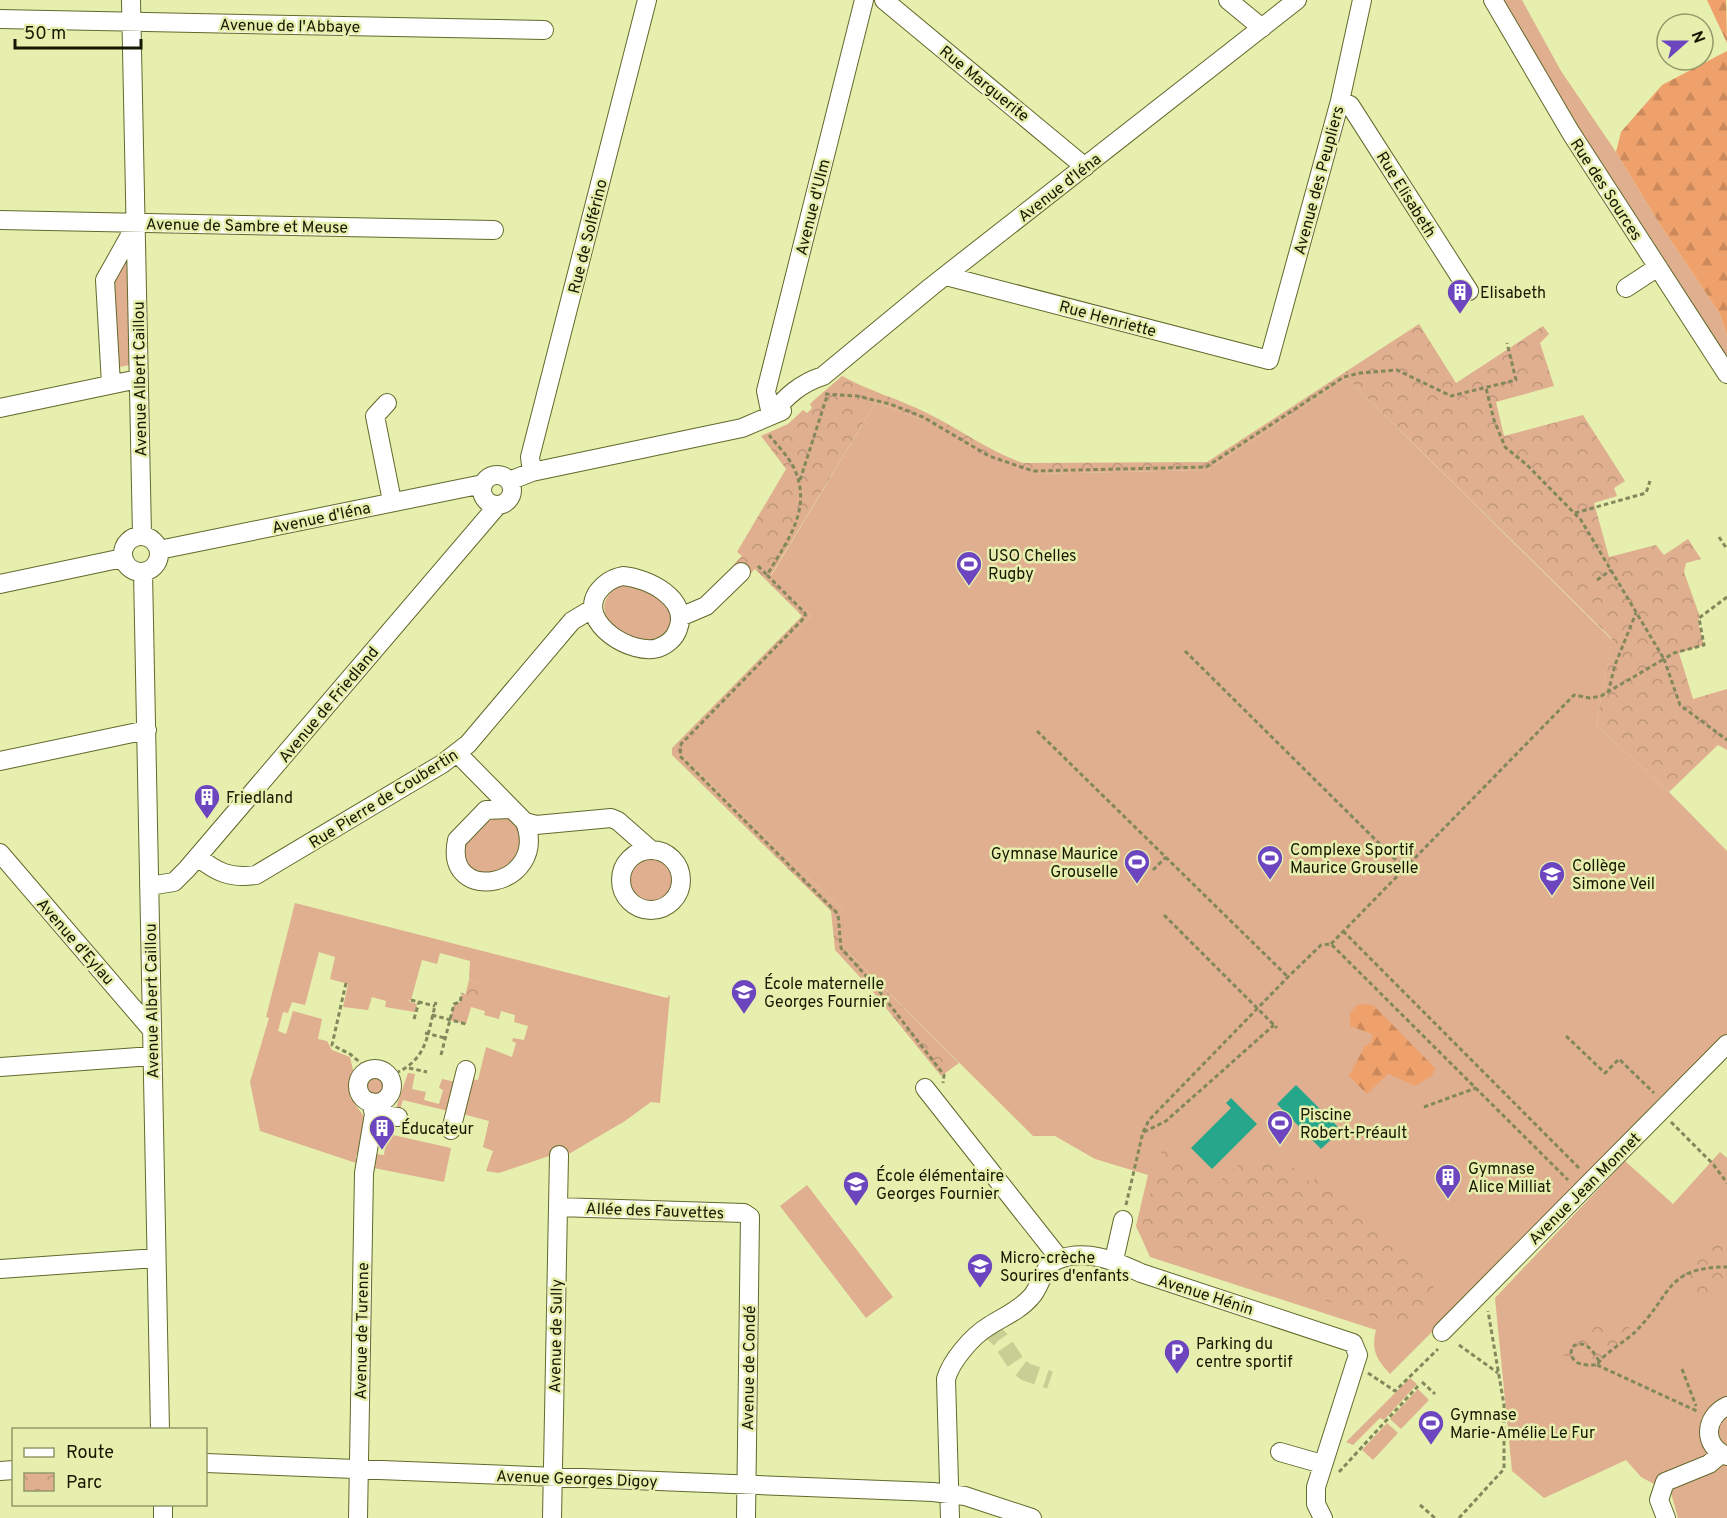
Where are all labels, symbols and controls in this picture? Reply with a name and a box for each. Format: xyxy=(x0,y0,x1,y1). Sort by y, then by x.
scale bar xyxy=(15,12,141,50)
north arrow xyxy=(1655,12,1715,72)
street label: Avenue de l'Abbaye xyxy=(219,16,360,38)
text: 50 m xyxy=(24,23,66,46)
text: N xyxy=(1686,28,1709,46)
street label: Rue Marguerite xyxy=(935,42,1033,127)
street label: Avenue des Peupliers xyxy=(1290,104,1349,257)
street label: Rue des Sources xyxy=(1565,135,1646,245)
street label: Rue Elisabeth xyxy=(1371,148,1440,242)
street label: Avenue d'Iéna xyxy=(1015,150,1106,227)
street label: Avenue d'Ulm xyxy=(792,157,836,258)
street label: Rue de Solférino xyxy=(565,177,613,296)
street label: Avenue de Sambre et Meuse xyxy=(146,215,348,239)
building icon: Elisabeth xyxy=(1445,277,1475,315)
place label: Elisabeth xyxy=(1480,284,1546,304)
street label: Rue Henriette xyxy=(1057,297,1158,343)
street label: Avenue Albert Caillou xyxy=(130,301,152,457)
street label: Avenue d'Iéna xyxy=(270,499,373,539)
place label: USO Chelles Rugby xyxy=(988,547,1077,585)
sports icon: USO Chelles Rugby xyxy=(954,549,984,587)
street label: Avenue de Friedland xyxy=(275,643,384,767)
street label: Rue Pierre de Coubertin xyxy=(306,746,462,854)
building icon: Friedland xyxy=(192,782,222,820)
place label: Friedland xyxy=(226,789,293,809)
place label: Complexe Sportif Maurice Grouselle xyxy=(1290,841,1418,879)
sports icon: Complexe Sportif Maurice Grouselle xyxy=(1255,843,1285,881)
place label: Gymnase Maurice Grouselle xyxy=(991,845,1118,883)
sports icon: Gymnase Maurice Grouselle xyxy=(1122,847,1152,885)
place label: Collège Simone Veil xyxy=(1572,857,1655,895)
school or university icon: Collège Simone Veil xyxy=(1537,859,1567,897)
street label: Avenue d'Eylau xyxy=(31,895,118,990)
street label: Avenue Albert Caillou xyxy=(142,923,164,1079)
place label: École maternelle Georges Fournier xyxy=(764,973,887,1013)
school or university icon: École maternelle Georges Fournier xyxy=(729,977,759,1015)
place label: Piscine Robert-Préault xyxy=(1300,1106,1407,1144)
sports icon: Piscine Robert-Préault xyxy=(1265,1108,1295,1146)
building icon: Éducateur xyxy=(367,1113,397,1151)
place label: Éducateur xyxy=(401,1118,474,1140)
street label: Avenue Jean Monnet xyxy=(1525,1129,1646,1250)
place label: Gymnase Alice Milliat xyxy=(1468,1160,1551,1198)
building icon: Gymnase Alice Milliat xyxy=(1433,1162,1463,1200)
place label: École élémentaire Georges Fournier xyxy=(876,1165,1004,1205)
school or university icon: École élémentaire Georges Fournier xyxy=(841,1169,871,1207)
street label: Allée des Fauvettes xyxy=(585,1200,724,1224)
place label: Micro-crèche Sourires d'enfants xyxy=(1000,1249,1129,1287)
school or university icon: Micro-crèche Sourires d'enfants xyxy=(965,1251,995,1289)
street label: Avenue de Turenne xyxy=(352,1262,374,1400)
street label: Avenue Hénin xyxy=(1155,1271,1256,1321)
street label: Avenue de Sully xyxy=(546,1279,568,1393)
street label: Avenue de Condé xyxy=(739,1305,761,1431)
place label: Parking du centre sportif xyxy=(1196,1335,1293,1373)
parking icon: Parking du centre sportif xyxy=(1162,1337,1192,1375)
place label: Gymnase Marie-Amélie Le Fur xyxy=(1450,1406,1595,1444)
sports icon: Gymnase Marie-Amélie Le Fur xyxy=(1416,1408,1446,1446)
legend xyxy=(12,1428,207,1506)
text: Route xyxy=(66,1442,114,1465)
street label: Avenue Georges Digoy xyxy=(496,1467,658,1493)
text: Parc xyxy=(66,1472,102,1495)

